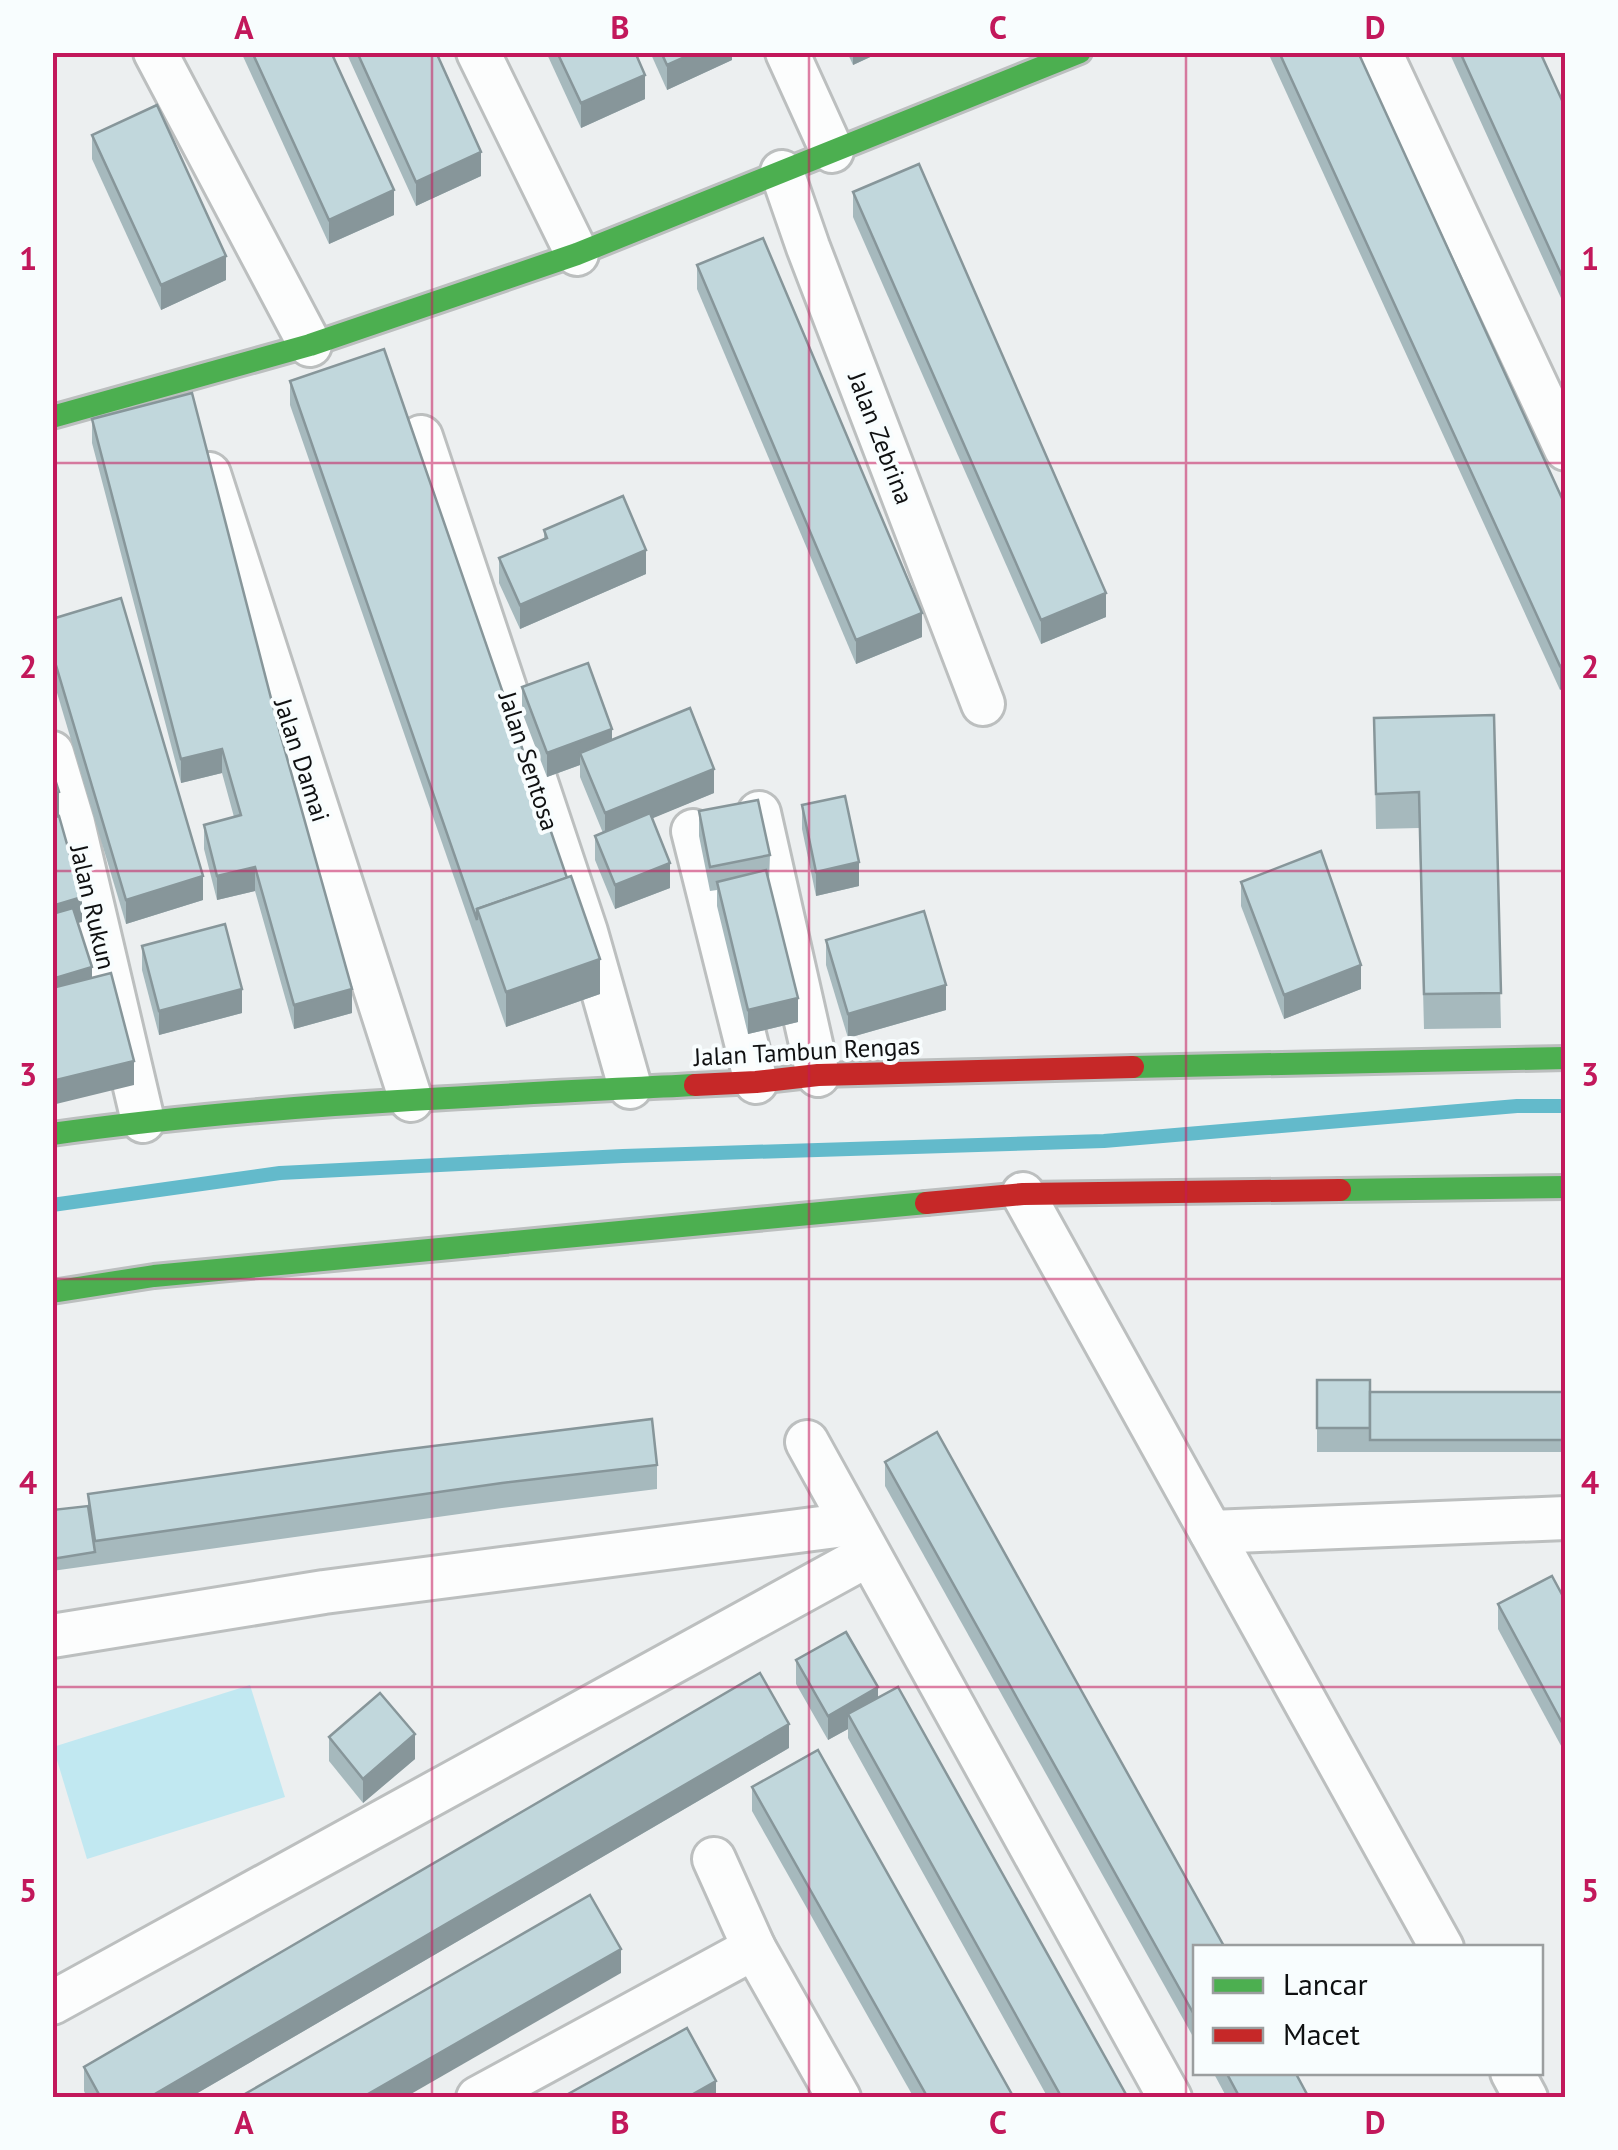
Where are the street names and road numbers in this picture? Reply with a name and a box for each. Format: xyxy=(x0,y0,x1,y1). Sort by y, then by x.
street label: Jalan Zebrina xyxy=(841,366,921,509)
street label: Jalan Sentosa xyxy=(491,687,566,834)
street label: Jalan Damai xyxy=(267,693,337,826)
street label: Jalan Rukun xyxy=(63,841,123,972)
street label: Jalan Tambun Rengas xyxy=(692,1029,921,1073)

